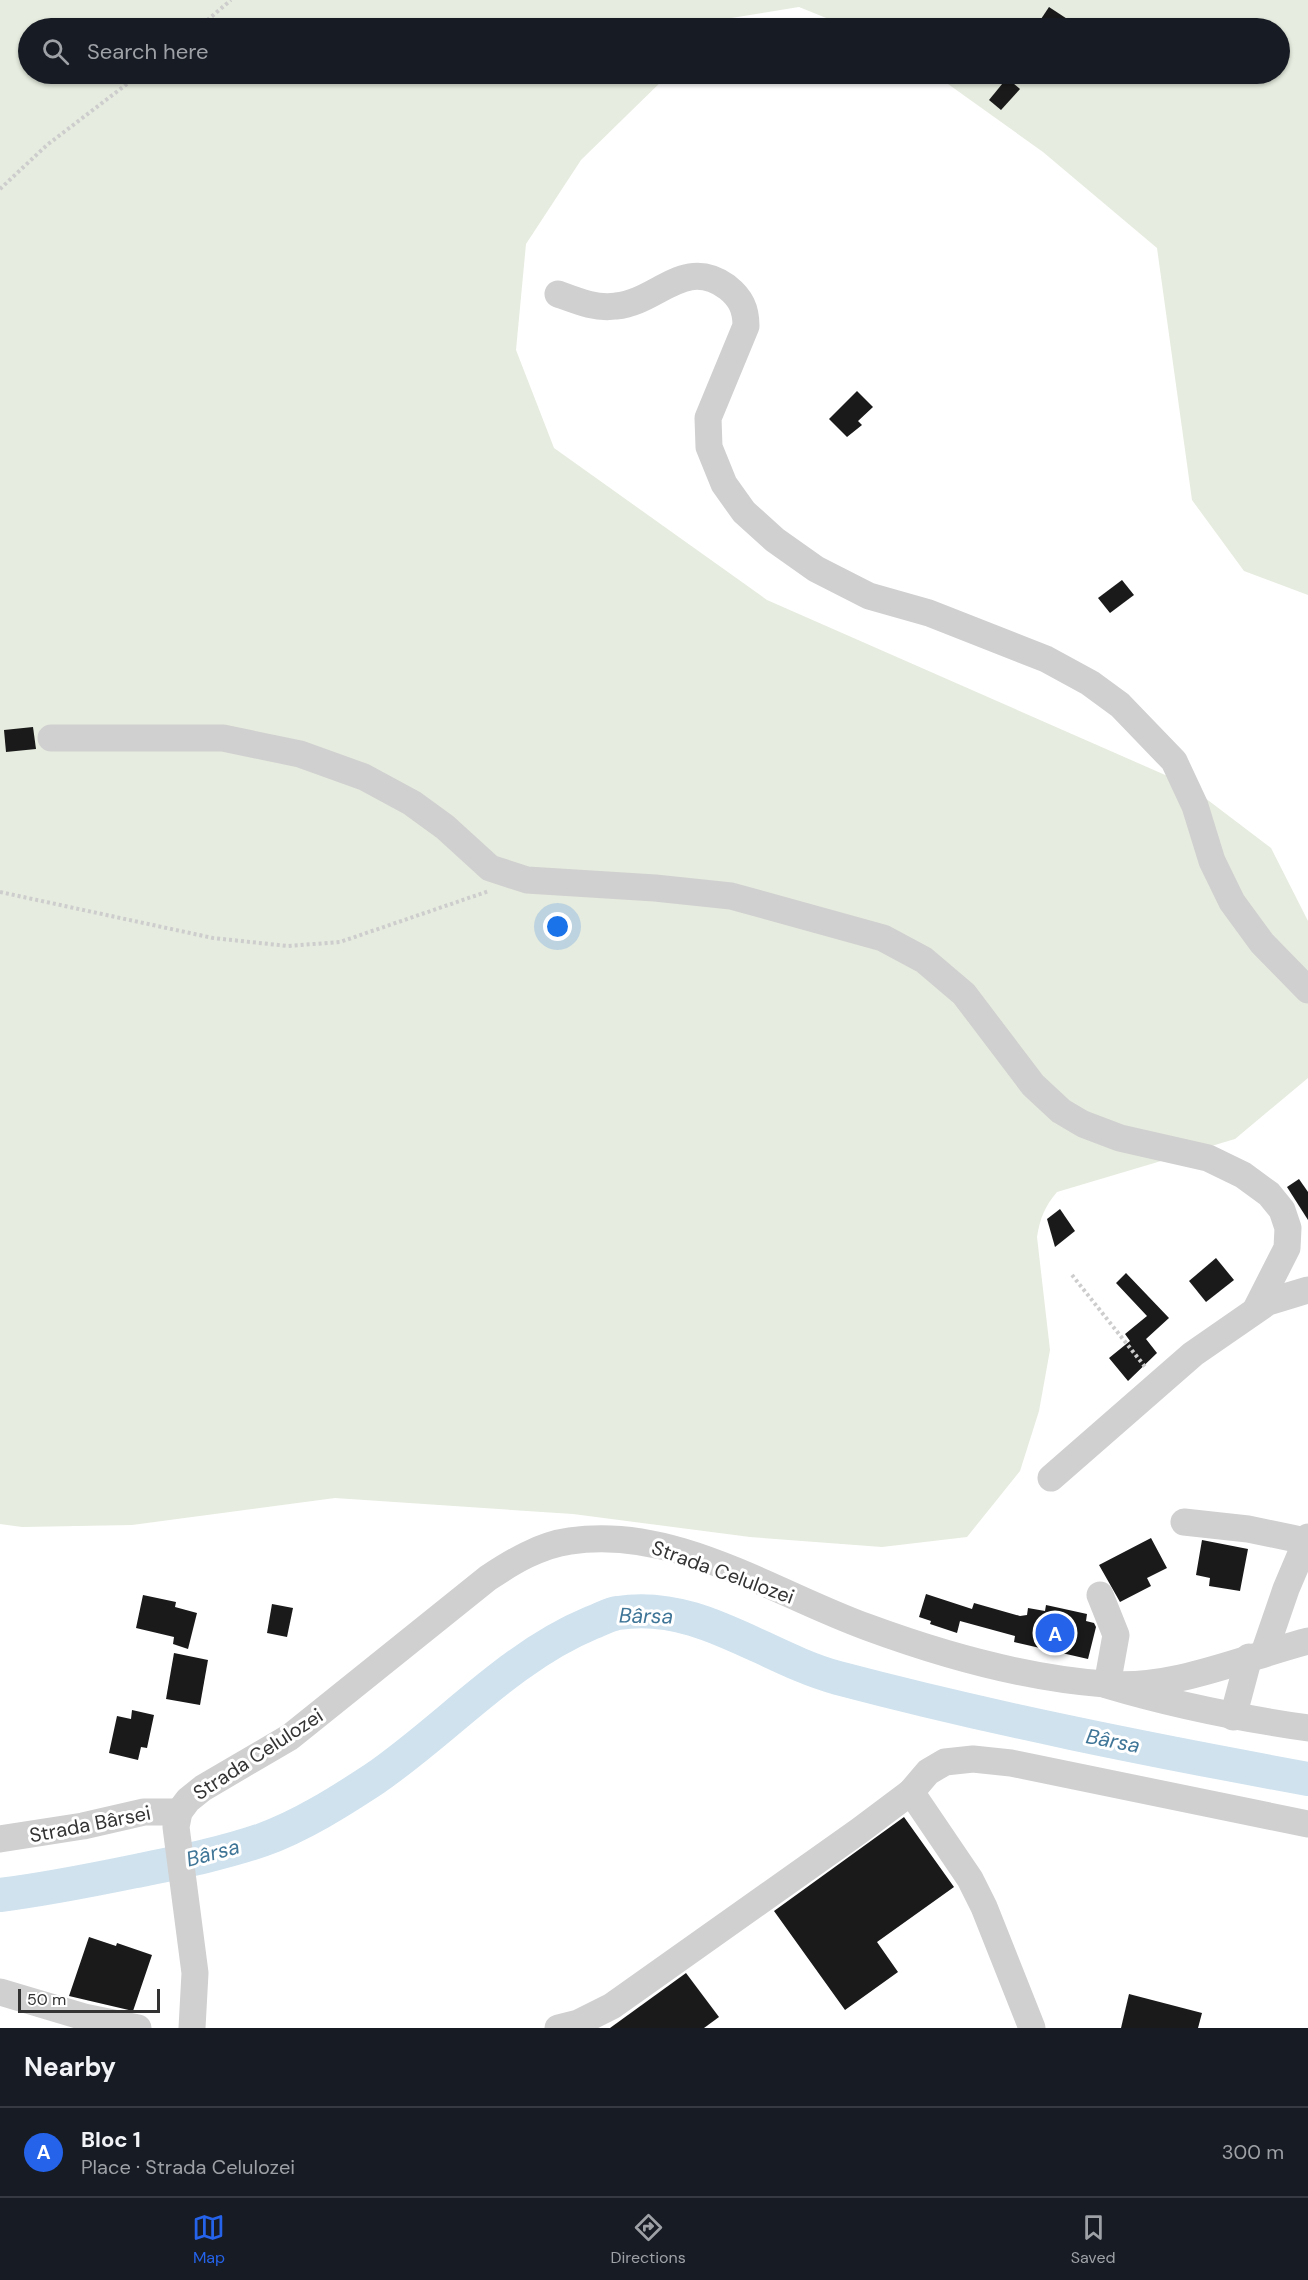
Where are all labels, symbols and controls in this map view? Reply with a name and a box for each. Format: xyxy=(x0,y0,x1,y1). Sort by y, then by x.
search box xyxy=(18,18,1290,84)
icon: search xyxy=(39,35,72,68)
text: Search here xyxy=(87,37,208,66)
your location xyxy=(543,912,572,941)
street label: Strada Celulozei xyxy=(648,1534,798,1610)
water label: Bârsa xyxy=(619,1602,673,1630)
pin: A xyxy=(1036,1610,1074,1656)
street label: Strada Celulozei xyxy=(188,1702,328,1806)
water label: Bârsa xyxy=(1084,1722,1142,1760)
street label: Strada Bârsei xyxy=(27,1800,153,1848)
water label: Bârsa xyxy=(183,1832,243,1874)
scale bar xyxy=(18,1986,160,2014)
text: 50 m xyxy=(27,1989,66,2010)
text: Nearby xyxy=(24,2050,116,2084)
text: Bloc 1 xyxy=(81,2125,141,2154)
text: A xyxy=(36,2139,51,2165)
text: 300 m xyxy=(1222,2139,1284,2165)
text: Place · Strada Celulozei xyxy=(81,2154,295,2180)
tab: Map xyxy=(192,2211,225,2268)
tab: Directions xyxy=(610,2211,686,2268)
tab: Saved xyxy=(1071,2211,1116,2268)

